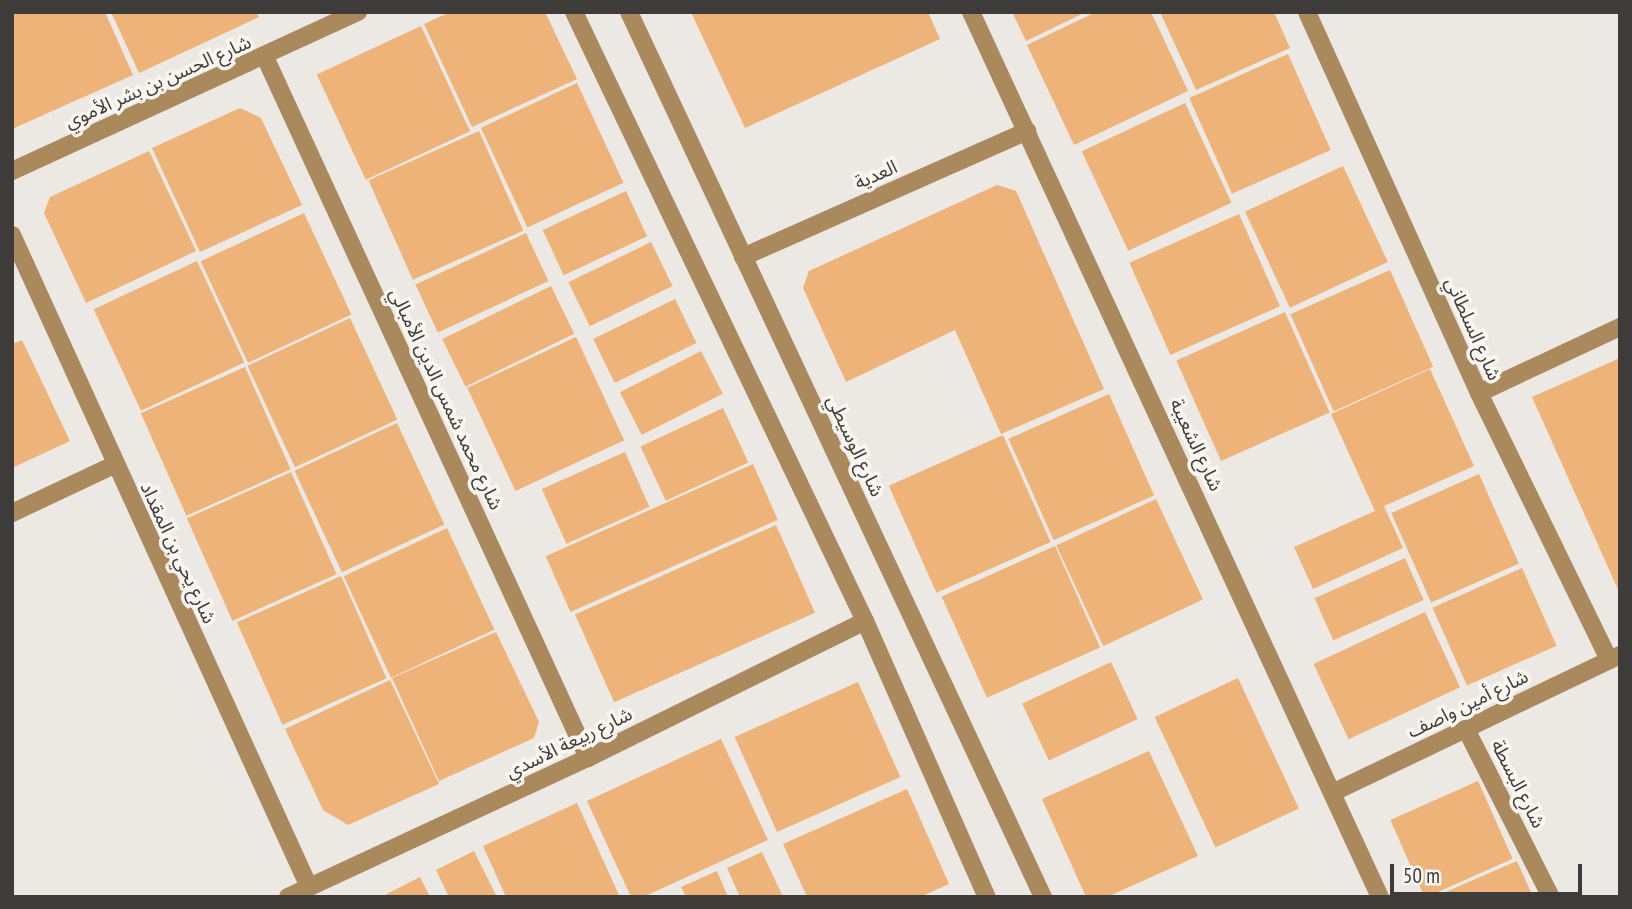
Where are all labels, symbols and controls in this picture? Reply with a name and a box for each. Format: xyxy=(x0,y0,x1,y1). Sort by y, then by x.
street label: شارع الحسن بن بشر الأموي xyxy=(61,31,255,133)
street label: العدية xyxy=(851,156,901,194)
street label: شارع السلطاني xyxy=(1440,274,1506,384)
street label: شارع محمد شمس الدين الأمبالي xyxy=(385,285,507,513)
street label: شارع الوسيطي xyxy=(822,392,888,500)
street label: شارع الشعيبة xyxy=(1165,395,1227,495)
street label: شارع يحي بن المقداد xyxy=(135,479,221,627)
street label: شارع أمين واصف xyxy=(1404,665,1532,743)
street label: شارع ربيعة الأسدي xyxy=(502,703,636,783)
street label: شارع البسطة xyxy=(1486,736,1550,832)
scale bar xyxy=(1394,850,1586,894)
text: 50 m xyxy=(1403,862,1440,889)

